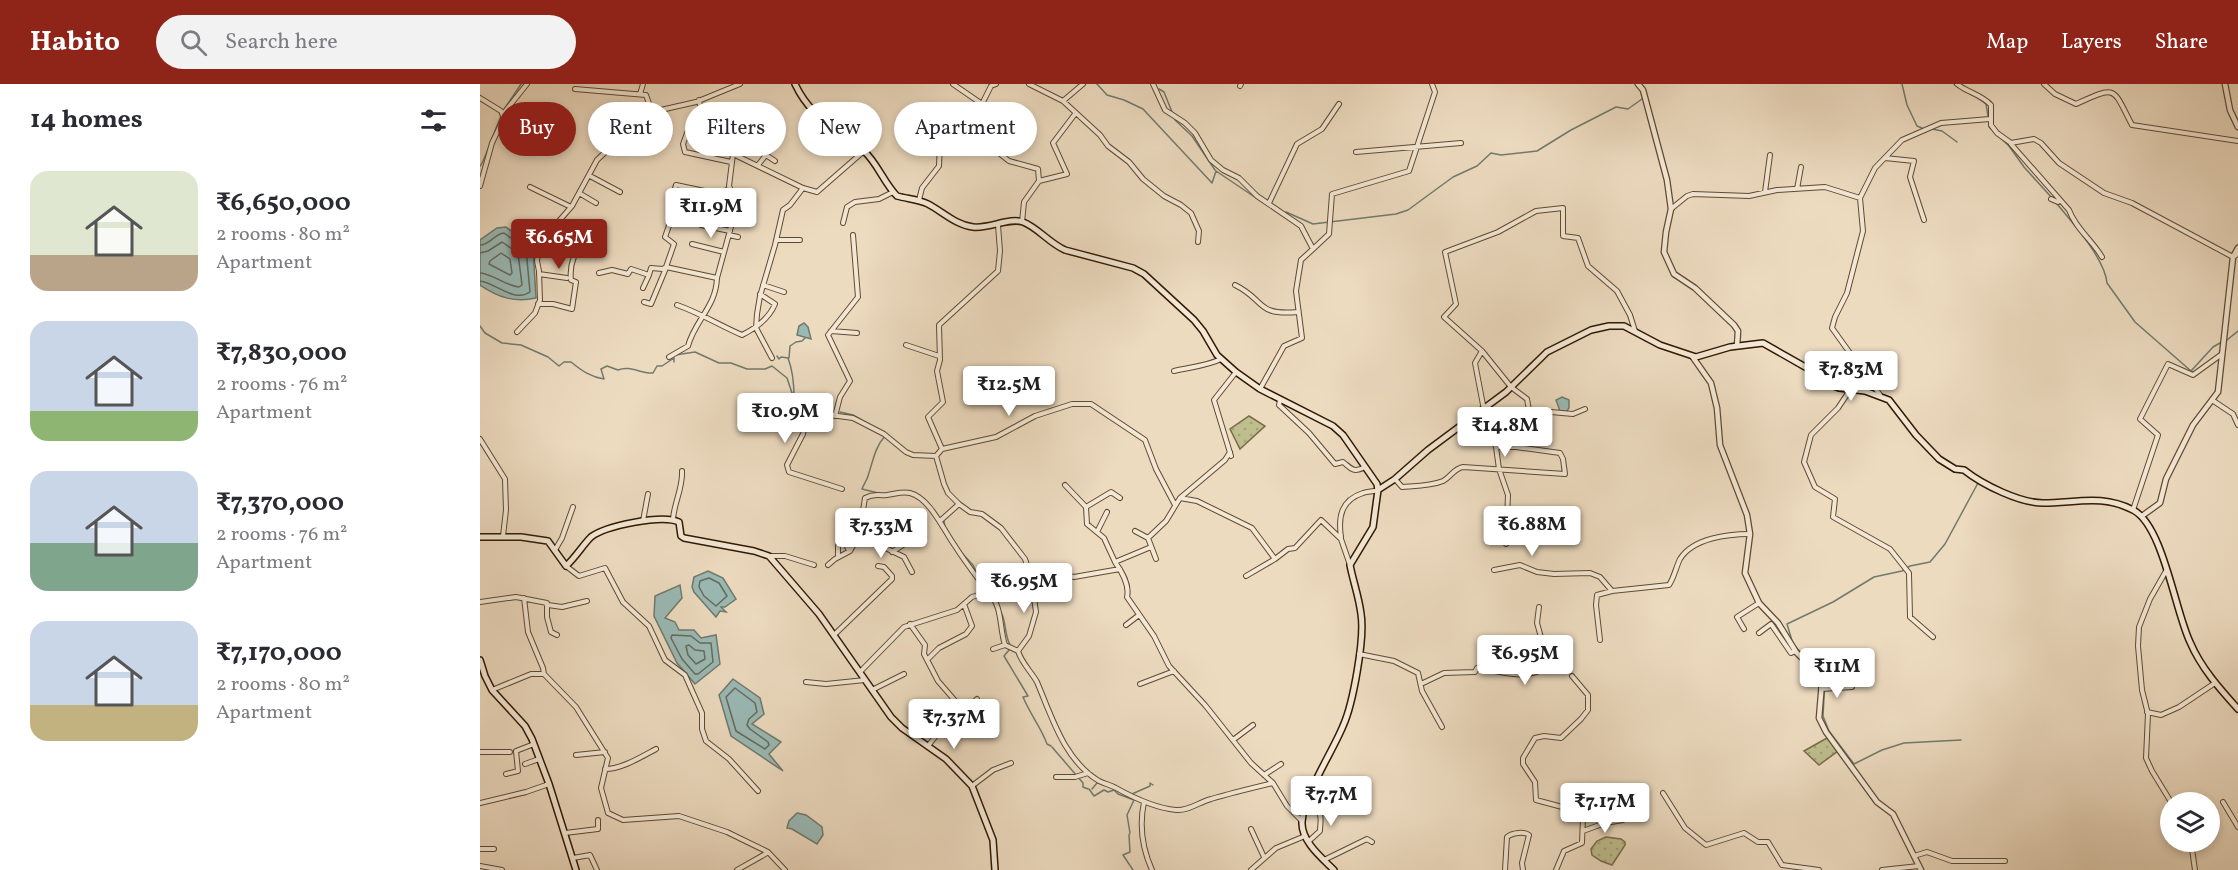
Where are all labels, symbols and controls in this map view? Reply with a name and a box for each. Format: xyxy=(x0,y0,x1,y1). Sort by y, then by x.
search box xyxy=(156,15,576,69)
text: Habito xyxy=(30,23,120,62)
icon: search xyxy=(177,26,210,59)
text: Search here xyxy=(225,27,338,58)
text: Map xyxy=(1986,28,2028,57)
text: Layers xyxy=(2061,28,2122,57)
text: Share xyxy=(2155,28,2208,57)
text: 14 homes xyxy=(30,102,143,138)
chip: Buy xyxy=(498,102,576,156)
chip: Rent xyxy=(588,102,673,156)
chip: Filters xyxy=(685,102,786,156)
chip: New xyxy=(798,102,882,156)
chip: Apartment xyxy=(894,102,1037,156)
icon: filters xyxy=(417,104,450,137)
text: ₹6,650,000 xyxy=(216,185,351,221)
pin: ₹11.9M xyxy=(662,188,760,239)
text: ₹11.9M xyxy=(679,193,743,221)
icon: home xyxy=(78,195,150,267)
pin: ₹6.65M xyxy=(510,219,608,270)
text: 2 rooms · 80 m² xyxy=(216,221,350,249)
text: ₹6.65M xyxy=(525,224,593,252)
text: Apartment xyxy=(216,249,312,277)
text: ₹7,830,000 xyxy=(216,335,347,371)
icon: home xyxy=(78,345,150,417)
pin: ₹7.83M xyxy=(1802,351,1900,402)
text: ₹7.83M xyxy=(1819,356,1883,384)
pin: ₹12.5M xyxy=(960,366,1058,417)
text: 2 rooms · 76 m² xyxy=(216,371,348,399)
text: ₹12.5M xyxy=(977,371,1041,399)
pin: ₹10.9M xyxy=(736,393,834,444)
text: ₹10.9M xyxy=(751,398,819,426)
text: Apartment xyxy=(216,399,312,427)
pin: ₹14.8M xyxy=(1456,407,1554,458)
text: ₹14.8M xyxy=(1471,412,1539,440)
text: ₹7,370,000 xyxy=(216,485,344,521)
icon: home xyxy=(78,495,150,567)
pin: ₹6.88M xyxy=(1483,506,1581,557)
pin: ₹7.33M xyxy=(832,508,930,559)
text: ₹6.88M xyxy=(1498,511,1566,539)
text: ₹7.33M xyxy=(849,513,913,541)
text: 2 rooms · 76 m² xyxy=(216,521,348,549)
text: Apartment xyxy=(216,549,312,577)
pin: ₹6.95M xyxy=(975,563,1073,614)
text: ₹6.95M xyxy=(990,568,1058,596)
text: ₹7,170,000 xyxy=(216,635,342,671)
pin: ₹6.95M xyxy=(1476,635,1574,686)
text: ₹6.95M xyxy=(1491,640,1559,668)
icon: home xyxy=(78,645,150,717)
pin: ₹11M xyxy=(1801,648,1873,699)
text: ₹11M xyxy=(1814,653,1860,681)
text: 2 rooms · 80 m² xyxy=(216,671,350,699)
text: Apartment xyxy=(216,699,312,727)
pin: ₹7.37M xyxy=(905,699,1003,750)
text: ₹7.37M xyxy=(922,704,986,732)
pin: ₹7.7M xyxy=(1289,776,1373,827)
text: ₹7.7M xyxy=(1305,781,1357,809)
pin: ₹7.17M xyxy=(1556,783,1654,834)
text: ₹7.17M xyxy=(1574,788,1636,816)
map controls xyxy=(2160,792,2220,852)
button: layers xyxy=(2160,792,2220,852)

